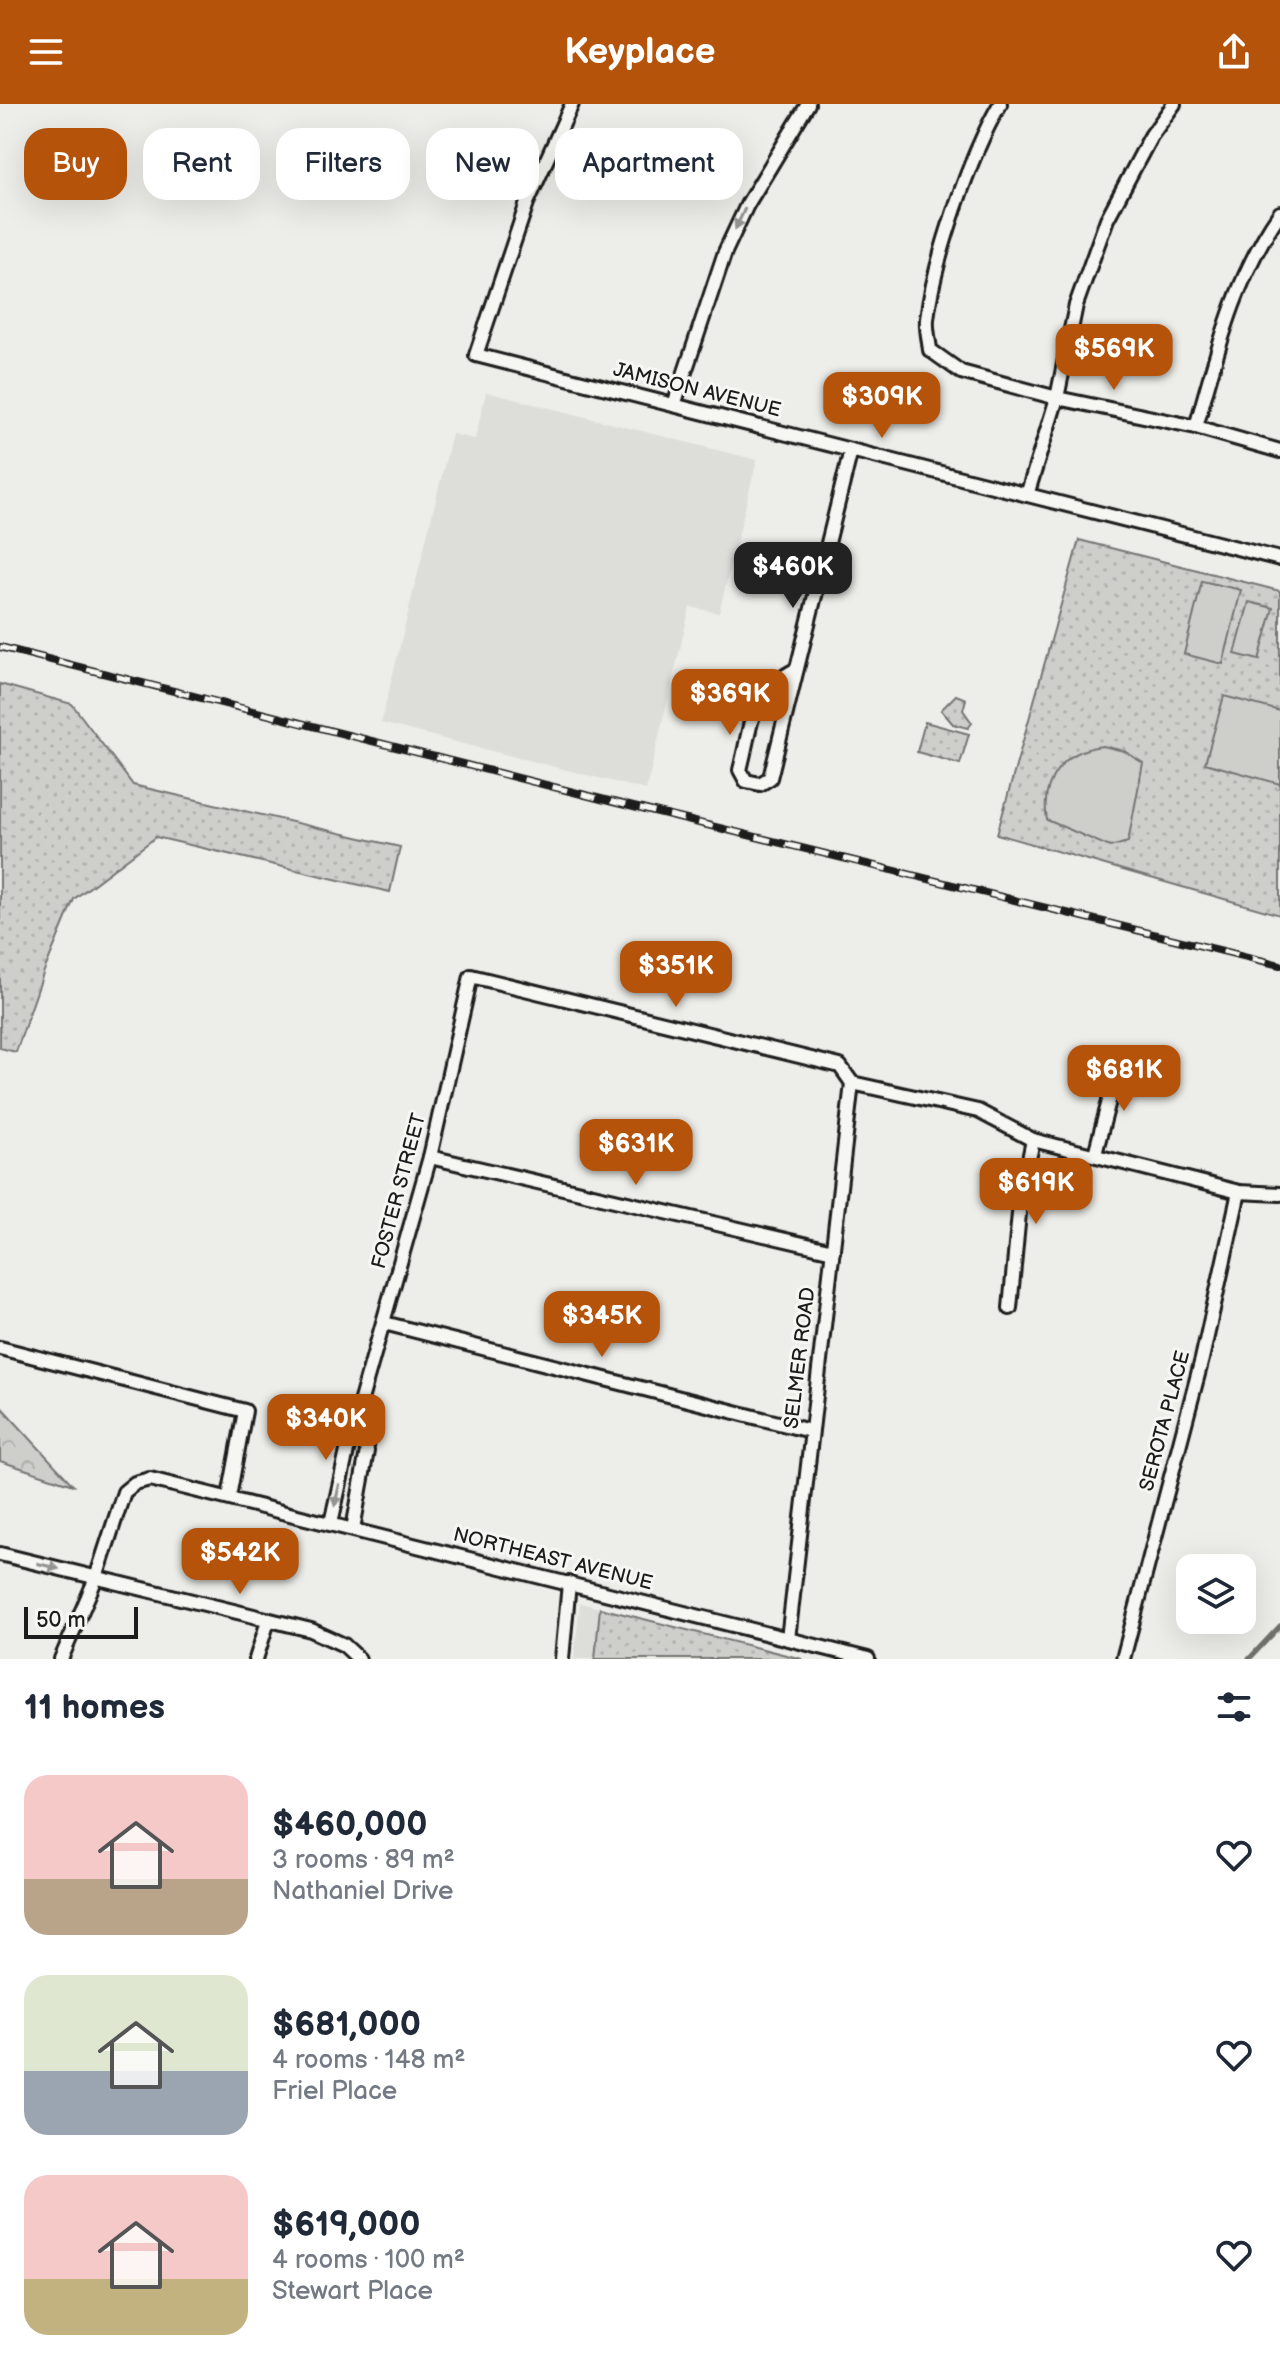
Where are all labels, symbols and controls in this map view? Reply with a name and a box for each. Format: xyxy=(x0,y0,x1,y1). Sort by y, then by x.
icon: menu xyxy=(24,30,68,74)
icon: share xyxy=(1212,30,1256,74)
text: Keyplace xyxy=(565,31,715,74)
chip: Buy xyxy=(24,128,127,200)
chip: Rent xyxy=(143,128,260,200)
chip: Filters xyxy=(276,128,410,200)
chip: New xyxy=(426,128,539,200)
chip: Apartment xyxy=(555,128,743,200)
one-way arrow xyxy=(733,208,747,231)
pin: $569K xyxy=(1058,324,1170,392)
text: $569K xyxy=(1074,334,1154,365)
street label: JAMISON AVENUE xyxy=(611,358,783,422)
pin: $309K xyxy=(826,372,938,440)
text: $309K xyxy=(841,382,923,413)
pin: $460K xyxy=(737,542,849,610)
text: $460K xyxy=(752,552,834,583)
pin: $369K xyxy=(674,669,786,737)
text: $369K xyxy=(690,679,771,710)
pin: $351K xyxy=(620,941,732,1009)
text: $351K xyxy=(638,951,714,982)
pin: $681K xyxy=(1068,1045,1180,1113)
text: $681K xyxy=(1085,1055,1163,1086)
street label: FOSTER STREET xyxy=(367,1111,431,1271)
pin: $631K xyxy=(580,1119,692,1187)
text: $631K xyxy=(598,1129,674,1160)
pin: $619K xyxy=(980,1158,1092,1226)
text: $619K xyxy=(998,1168,1074,1199)
street label: SELMER ROAD xyxy=(779,1286,821,1430)
pin: $345K xyxy=(546,1291,658,1359)
text: $345K xyxy=(562,1301,642,1332)
street label: SEROTA PLACE xyxy=(1135,1348,1195,1494)
pin: $340K xyxy=(270,1394,382,1462)
text: $340K xyxy=(285,1404,367,1435)
one-way arrow xyxy=(330,1483,343,1508)
street label: NORTHEAST AVENUE xyxy=(451,1523,655,1595)
pin: $542K xyxy=(184,1528,296,1596)
text: $542K xyxy=(200,1538,280,1569)
map controls xyxy=(1176,1554,1256,1634)
button: layers xyxy=(1176,1554,1256,1634)
one-way arrow xyxy=(36,1560,61,1572)
scale bar xyxy=(24,1603,138,1639)
text: 50 m xyxy=(36,1607,86,1634)
icon: filters xyxy=(1212,1685,1256,1729)
text: 11 homes xyxy=(24,1687,165,1728)
text: $460,000 xyxy=(272,1804,427,1845)
icon: home xyxy=(88,1807,184,1903)
icon: heart xyxy=(1212,1833,1256,1877)
text: 3 rooms · 89 m² xyxy=(272,1845,455,1876)
text: Nathaniel Drive xyxy=(272,1876,453,1907)
text: $681,000 xyxy=(272,2004,421,2045)
icon: home xyxy=(88,2007,184,2103)
icon: heart xyxy=(1212,2033,1256,2077)
text: 4 rooms · 148 m² xyxy=(272,2045,465,2076)
text: Friel Place xyxy=(272,2076,397,2107)
text: $619,000 xyxy=(272,2204,420,2245)
icon: home xyxy=(88,2207,184,2303)
icon: heart xyxy=(1212,2233,1256,2277)
text: 4 rooms · 100 m² xyxy=(272,2245,465,2276)
text: Stewart Place xyxy=(272,2276,433,2307)

